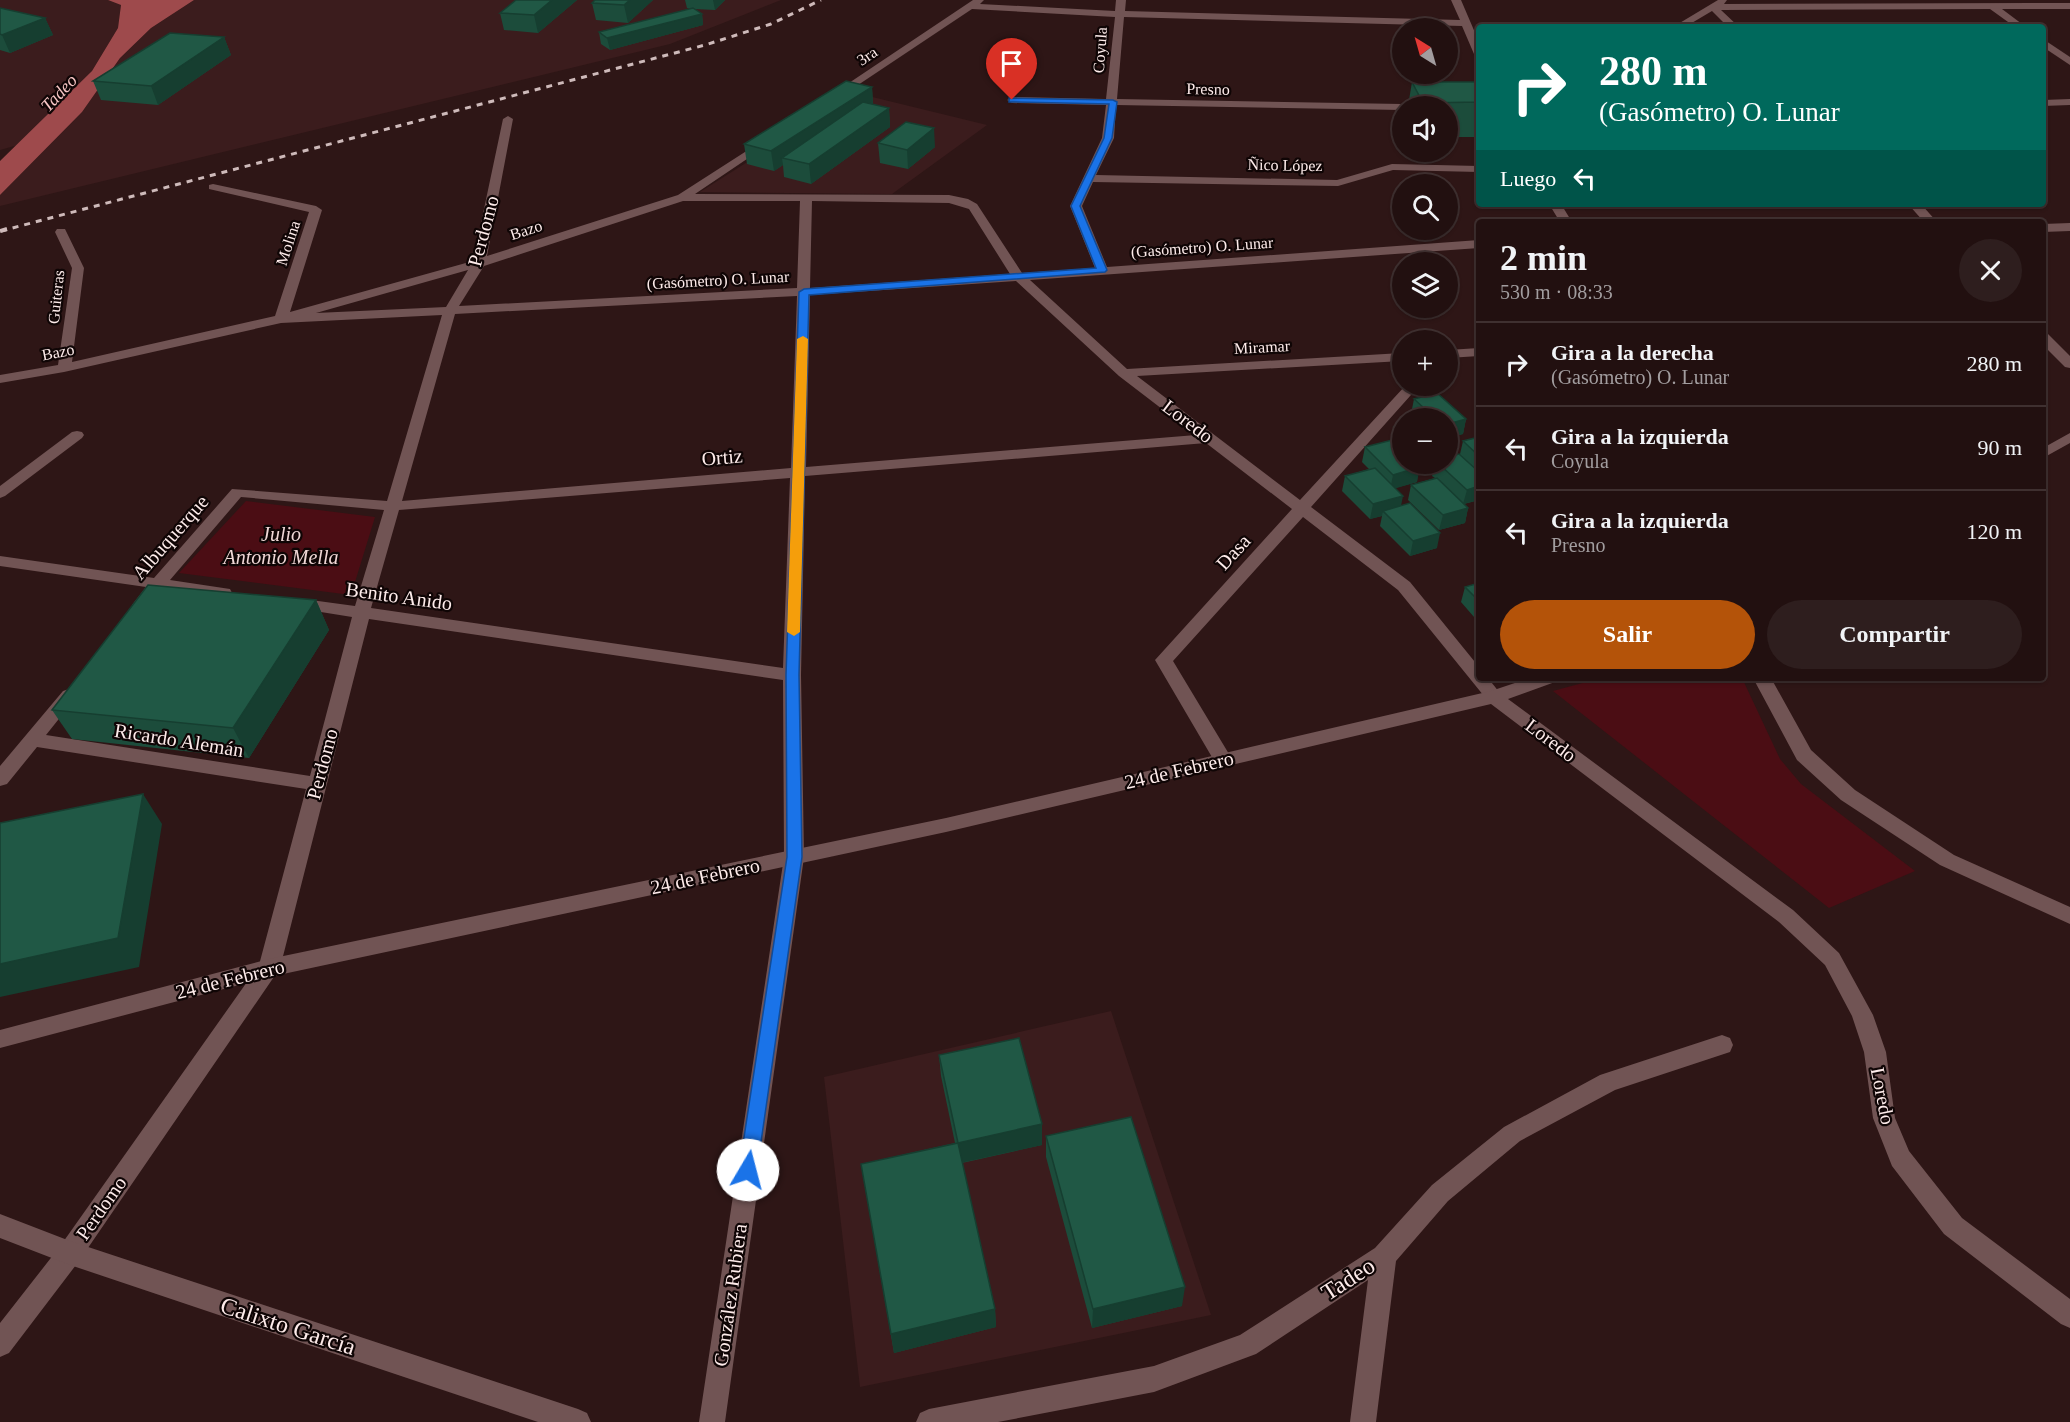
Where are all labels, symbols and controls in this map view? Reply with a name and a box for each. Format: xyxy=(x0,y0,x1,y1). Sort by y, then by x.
north arrow xyxy=(1392,18,1458,84)
map controls xyxy=(1392,18,1458,474)
street label: Coyula xyxy=(1090,26,1111,74)
pin xyxy=(986,38,1037,100)
street label: 3ra xyxy=(854,43,880,69)
icon: arrive xyxy=(995,47,1028,80)
icon: right xyxy=(1500,48,1578,126)
text: 280 m xyxy=(1599,48,1708,94)
water label: Tadeo xyxy=(37,70,81,116)
street label: Presno xyxy=(1186,80,1230,98)
button: sound xyxy=(1392,96,1458,162)
text: (Gasómetro) O. Lunar xyxy=(1599,97,1840,127)
street label: Ñico López xyxy=(1247,156,1323,175)
icon: left xyxy=(1568,162,1601,195)
text: Luego xyxy=(1500,166,1556,191)
button: search xyxy=(1392,174,1458,240)
street label: Perdomo xyxy=(463,193,503,269)
street label: Bazo xyxy=(508,217,544,243)
street label: Molina xyxy=(273,218,303,268)
street label: (Gasómetro) O. Lunar xyxy=(1130,233,1274,261)
text: 2 min xyxy=(1500,238,1587,278)
button: close xyxy=(1959,239,2022,302)
button: layers xyxy=(1392,252,1458,318)
street label: (Gasómetro) O. Lunar xyxy=(646,268,790,293)
street label: Guiteras xyxy=(45,269,67,325)
text: 530 m · 08:33 xyxy=(1500,281,1613,303)
button: + xyxy=(1392,330,1458,396)
street label: Miramar xyxy=(1234,337,1291,357)
text: Gira a la derecha xyxy=(1551,340,1714,365)
street label: Bazo xyxy=(40,341,76,363)
icon: right xyxy=(1500,348,1533,381)
text: 280 m xyxy=(1966,351,2022,376)
text: (Gasómetro) O. Lunar xyxy=(1551,366,1729,388)
street label: Loredo xyxy=(1158,395,1218,447)
button: − xyxy=(1392,408,1458,474)
text: Gira a la izquierda xyxy=(1551,424,1729,449)
icon: left xyxy=(1500,432,1533,465)
text: 90 m xyxy=(1977,435,2022,460)
street label: Ortiz xyxy=(701,444,744,470)
text: Coyula xyxy=(1551,450,1609,472)
street label: Albuquerque xyxy=(127,490,213,584)
text: Gira a la izquierda xyxy=(1551,508,1729,533)
icon: left xyxy=(1500,516,1533,549)
text: 120 m xyxy=(1966,519,2022,544)
park label: Julio Antonio Mella xyxy=(222,523,338,568)
street label: Dasa xyxy=(1211,530,1255,574)
text: Presno xyxy=(1551,534,1605,556)
street label: Benito Anido xyxy=(344,578,454,614)
button: Salir xyxy=(1500,600,1755,669)
button: Compartir xyxy=(1767,600,2022,669)
street label: Loredo xyxy=(1521,714,1581,766)
street label: Ricardo Alemán xyxy=(113,719,245,761)
street label: Perdomo xyxy=(302,726,342,802)
street label: 24 de Febrero xyxy=(1122,747,1236,793)
street label: 24 de Febrero xyxy=(648,854,762,898)
street label: 24 de Febrero xyxy=(173,955,287,1003)
street label: Loredo xyxy=(1867,1066,1899,1126)
position arrow xyxy=(716,1138,780,1202)
street label: Perdomo xyxy=(71,1172,131,1244)
street label: González Rubiera xyxy=(709,1222,751,1368)
street label: Tadeo xyxy=(1316,1252,1380,1306)
street label: Calixto García xyxy=(217,1292,359,1360)

